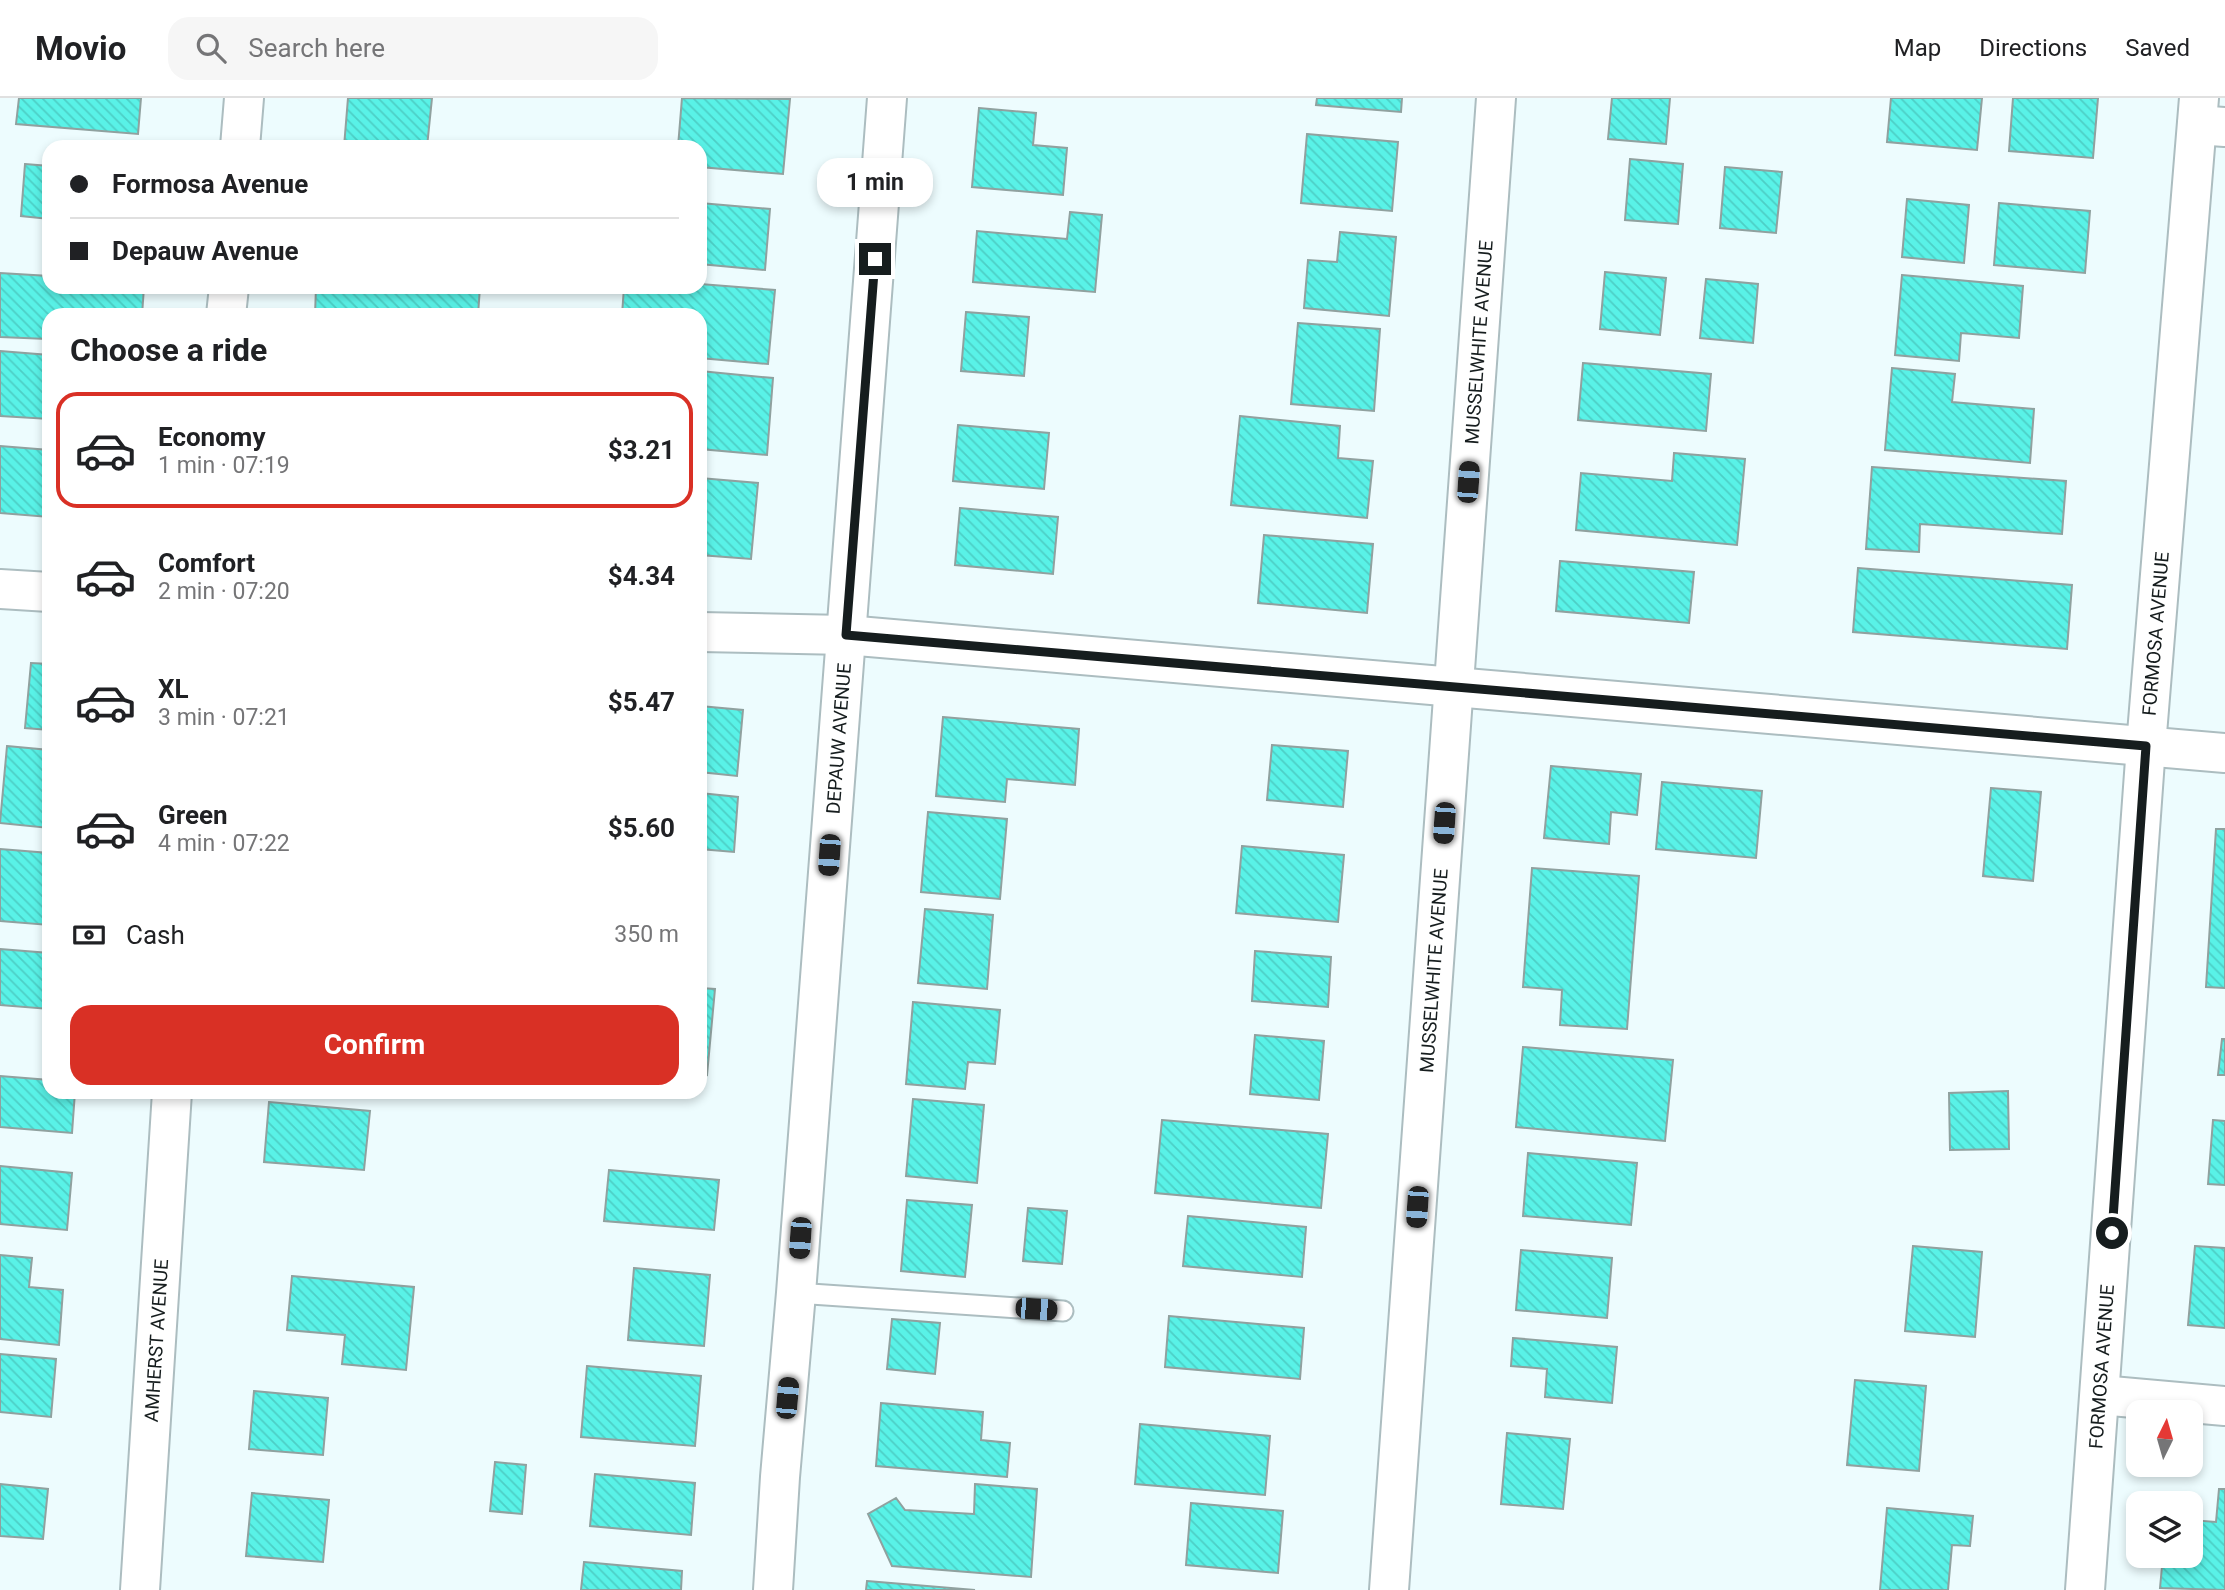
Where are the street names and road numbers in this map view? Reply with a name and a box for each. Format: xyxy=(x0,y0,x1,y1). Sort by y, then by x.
street label: MUSSELWHITE AVENUE xyxy=(1460,239,1498,445)
street label: FORMOSA AVENUE xyxy=(2138,550,2174,717)
street label: DEPAUW AVENUE xyxy=(822,662,856,815)
street label: MUSSELWHITE AVENUE xyxy=(1415,868,1453,1073)
street label: AMHERST AVENUE xyxy=(140,1258,173,1423)
street label: FORMOSA AVENUE xyxy=(2084,1284,2119,1450)

